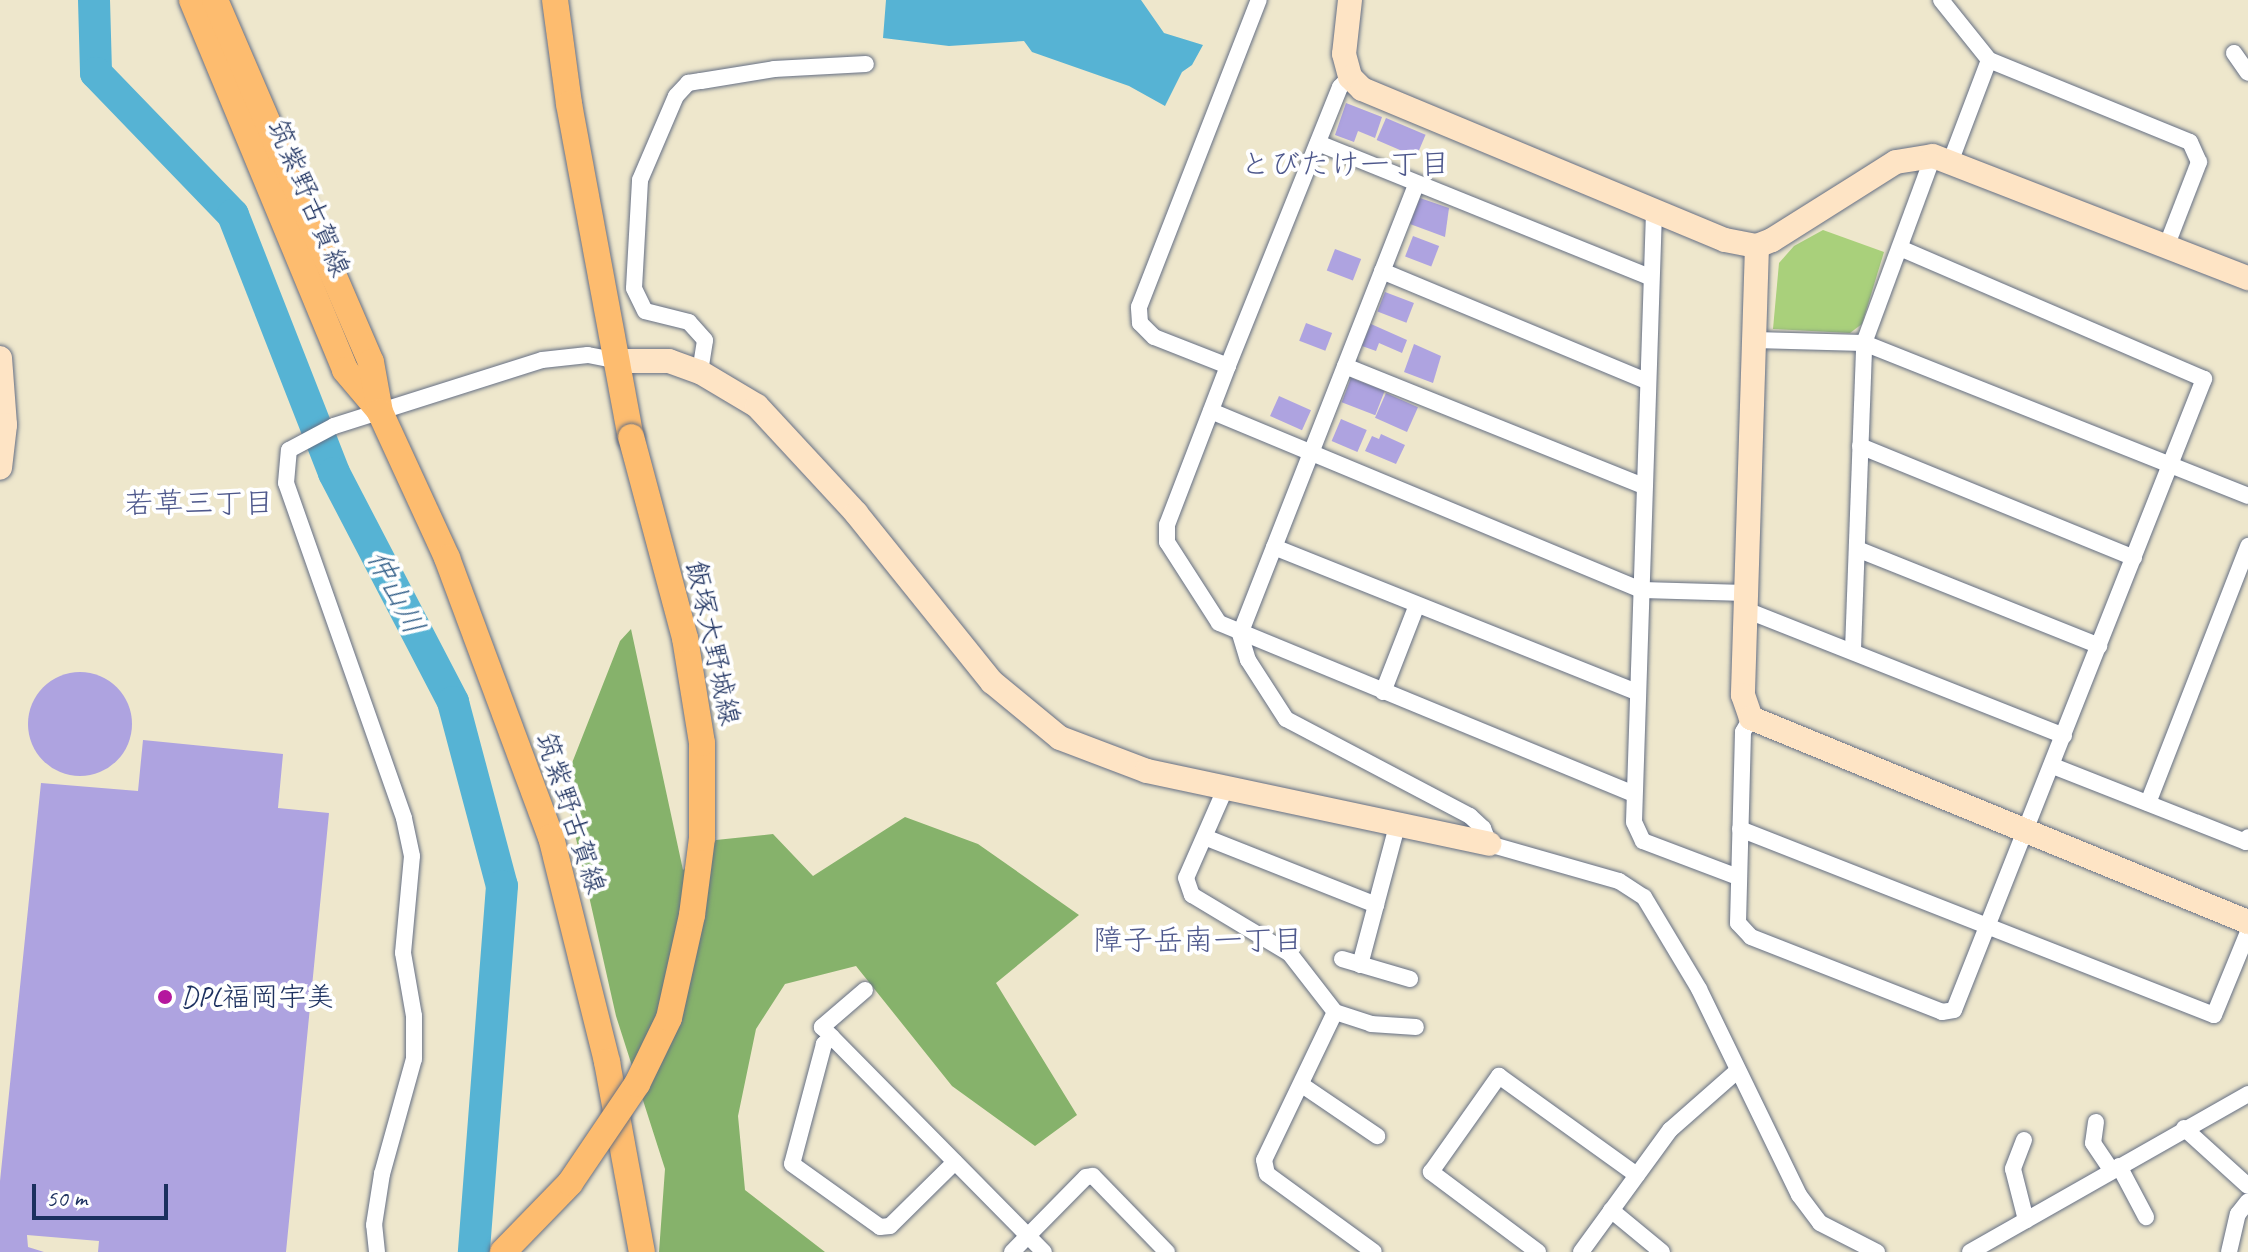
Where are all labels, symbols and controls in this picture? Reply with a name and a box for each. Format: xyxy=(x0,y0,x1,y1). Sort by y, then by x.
street label: 筑紫野古賀線 xyxy=(261,114,357,282)
district label: とびたけ一丁目 xyxy=(1240,146,1450,182)
district label: 若草三丁目 xyxy=(124,485,274,521)
water label: 仲山川 xyxy=(360,544,432,640)
street label: 飯塚大野城線 xyxy=(679,557,747,729)
street label: 筑紫野古賀線 xyxy=(529,728,613,898)
district label: 障子岳南一丁目 xyxy=(1093,922,1303,958)
place label: DPL福岡宇美 xyxy=(181,980,334,1014)
marker: DPL福岡宇美 xyxy=(156,988,174,1006)
scale bar xyxy=(36,1168,172,1218)
text: 50 m xyxy=(46,1183,87,1213)

